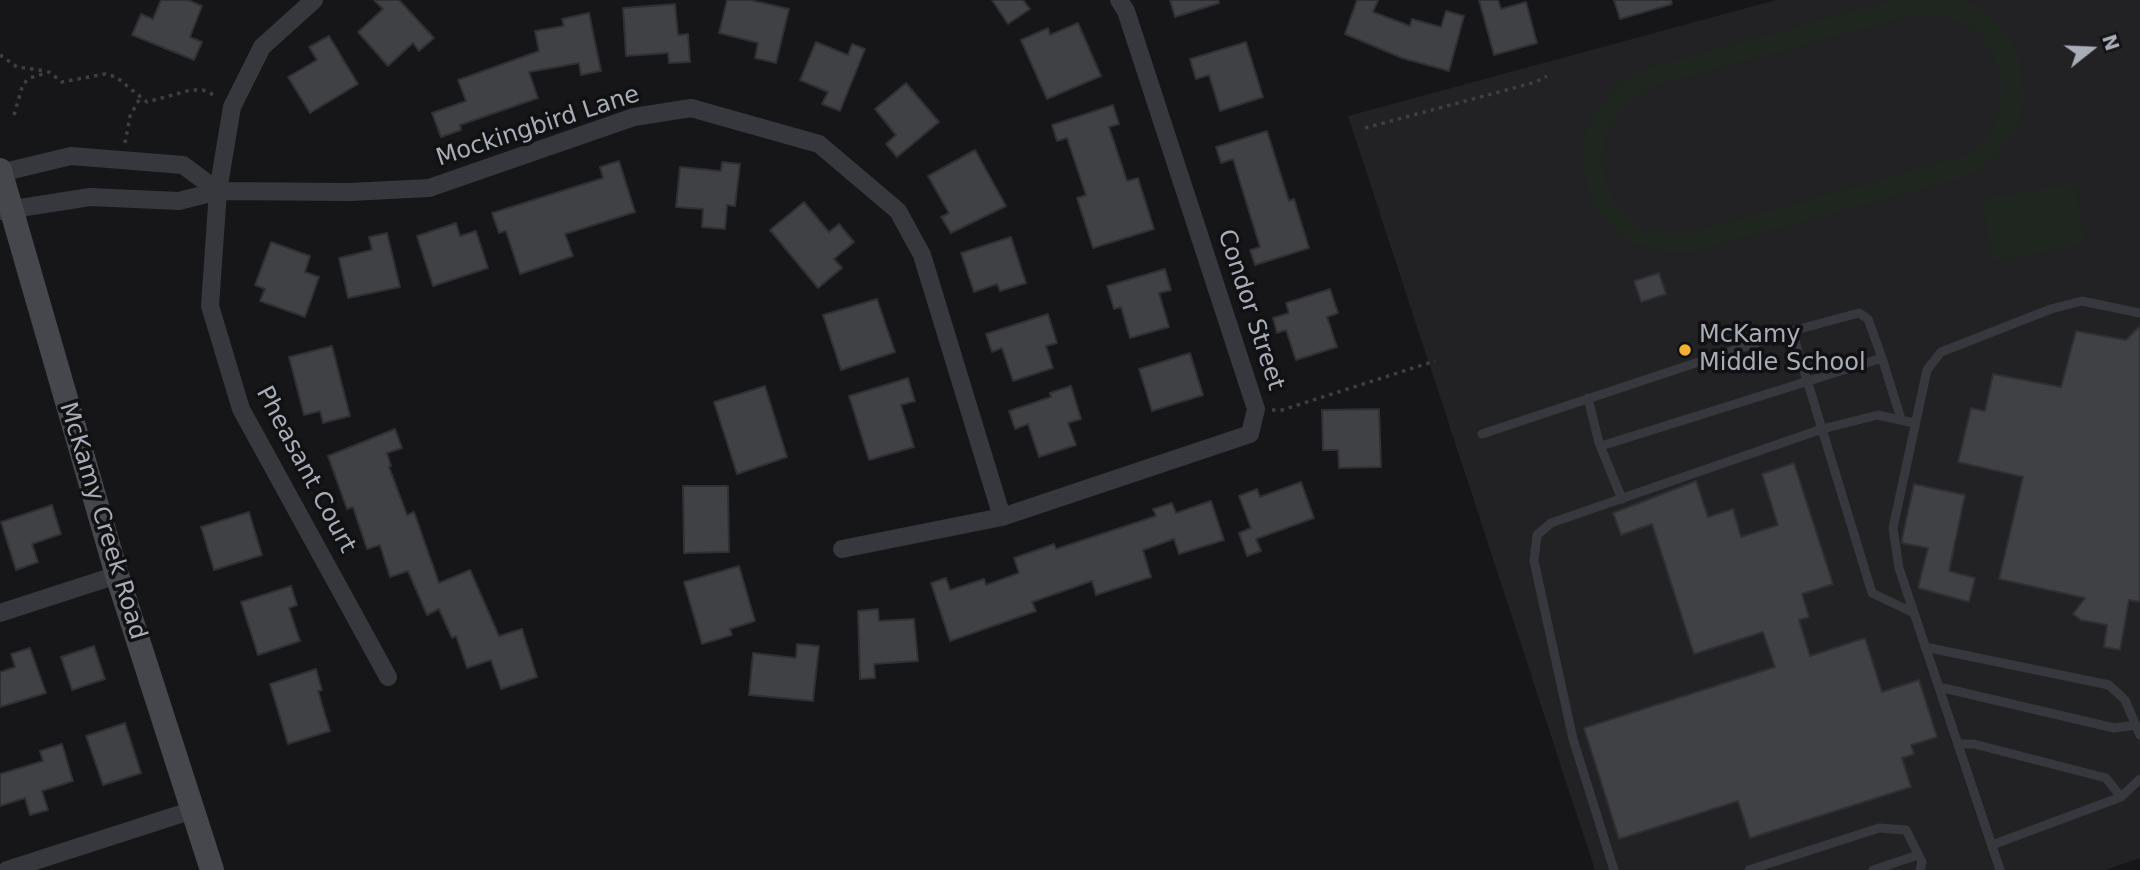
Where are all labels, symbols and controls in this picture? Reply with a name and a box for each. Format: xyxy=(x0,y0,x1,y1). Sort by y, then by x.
north arrow xyxy=(2056,14,2126,84)
text: N xyxy=(2098,32,2124,53)
street label: Mockingbird Lane xyxy=(433,81,643,173)
street label: Condor Street xyxy=(1211,226,1289,394)
place label: McKamy Middle School xyxy=(1699,322,1866,378)
marker: McKamy Middle School xyxy=(1677,342,1693,358)
street label: Pheasant Court xyxy=(249,382,361,558)
street label: McKamy Creek Road xyxy=(52,399,152,643)

